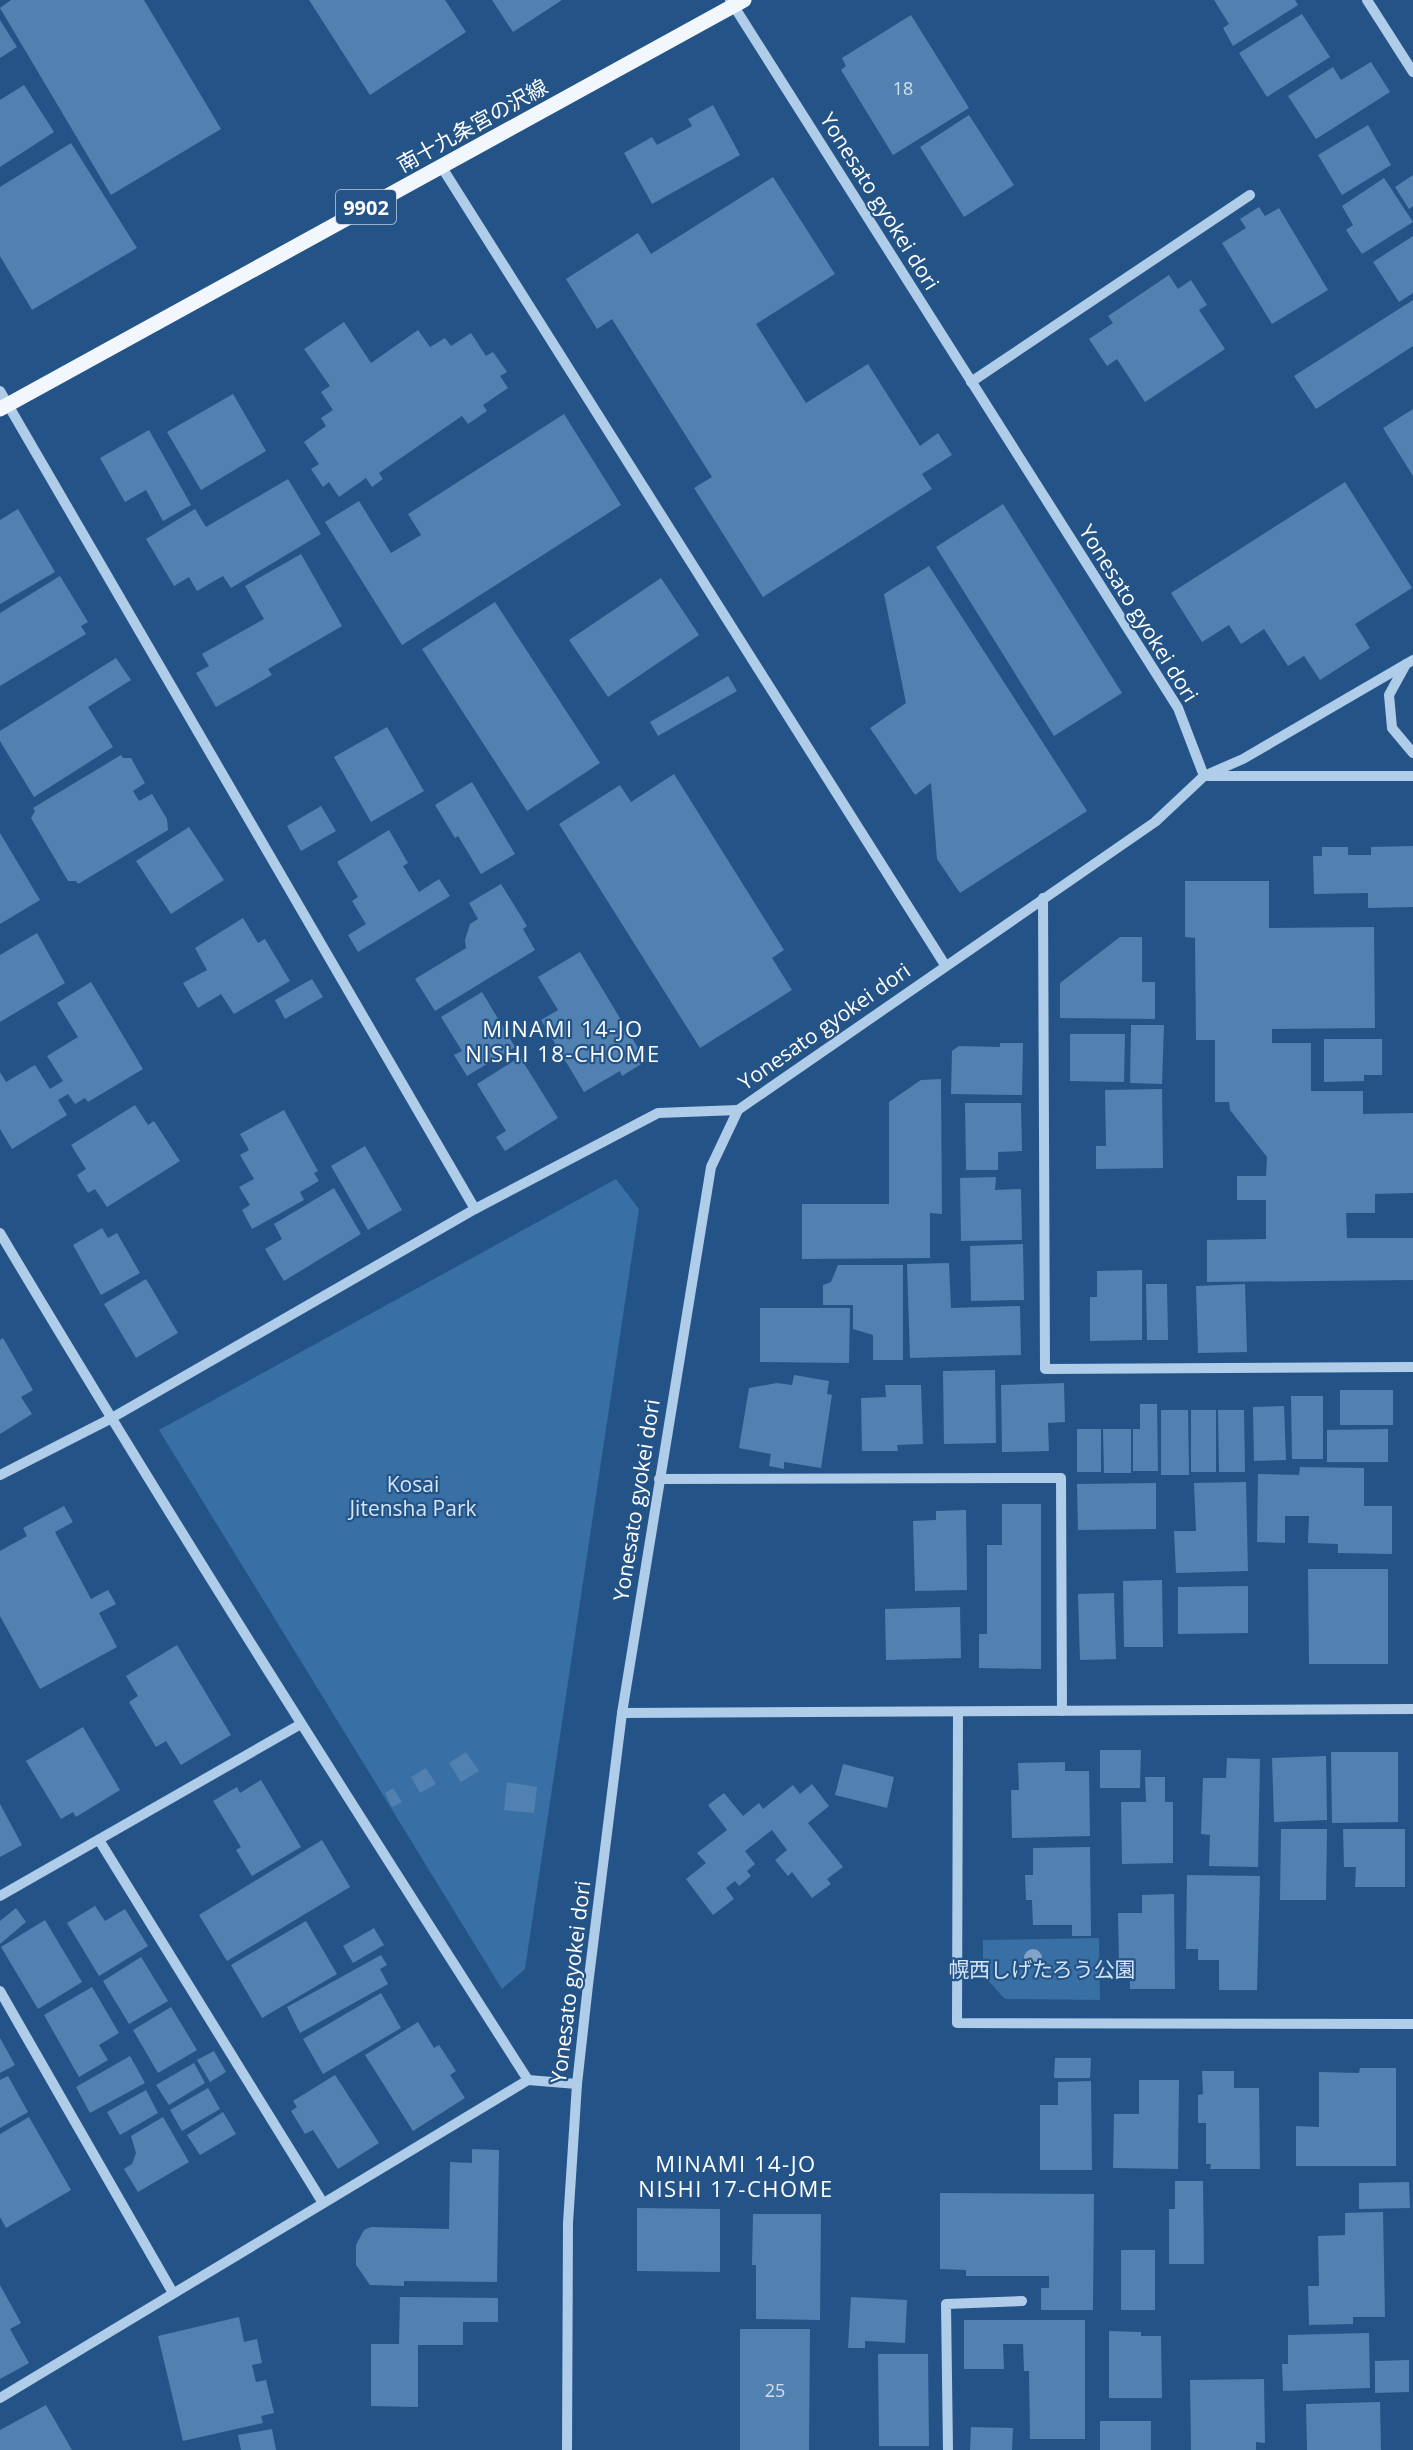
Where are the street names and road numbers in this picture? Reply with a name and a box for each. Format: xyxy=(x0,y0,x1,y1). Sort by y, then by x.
street label: 南十九条宮の沢線 xyxy=(392,72,552,178)
street label: Yonesato gyokei dori xyxy=(814,107,946,295)
road number: 9902 xyxy=(336,190,396,224)
street label: Yonesato gyokei dori xyxy=(1073,519,1205,707)
street label: Yonesato gyokei dori xyxy=(732,956,916,1096)
street label: Yonesato gyokei dori xyxy=(606,1397,666,1603)
street label: Yonesato gyokei dori xyxy=(544,1879,596,2085)

